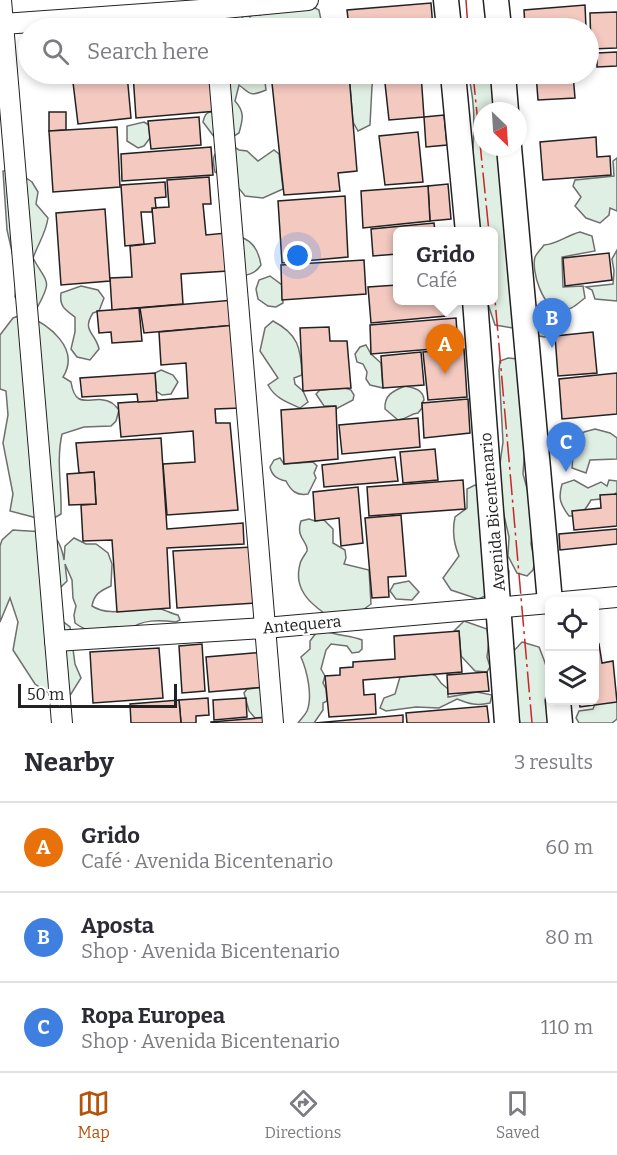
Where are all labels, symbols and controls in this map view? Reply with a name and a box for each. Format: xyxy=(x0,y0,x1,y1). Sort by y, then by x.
search box xyxy=(18,18,599,84)
icon: search xyxy=(39,35,72,68)
text: Search here xyxy=(87,38,209,65)
north arrow xyxy=(473,102,527,156)
popup xyxy=(393,227,498,305)
your location xyxy=(283,241,312,270)
text: Grido xyxy=(416,241,475,268)
text: Café xyxy=(416,268,457,292)
pin: B xyxy=(532,298,572,348)
pin: A xyxy=(426,324,464,374)
pin: C xyxy=(546,422,586,472)
street label: Avenida Bicentenario xyxy=(476,432,509,592)
map controls xyxy=(545,597,599,705)
button: locate xyxy=(545,597,599,651)
street label: Antequera xyxy=(262,612,342,637)
button: layers xyxy=(545,651,599,705)
scale bar xyxy=(18,681,177,708)
text: 50 m xyxy=(27,685,64,704)
text: Nearby xyxy=(24,747,114,778)
text: 3 results xyxy=(514,750,593,774)
text: Grido xyxy=(81,822,140,849)
text: A xyxy=(36,835,51,859)
text: 60 m xyxy=(545,835,593,859)
text: Café · Avenida Bicentenario xyxy=(81,849,333,873)
text: Aposta xyxy=(81,912,154,939)
text: B xyxy=(37,925,50,949)
text: 80 m xyxy=(545,925,593,949)
text: Shop · Avenida Bicentenario xyxy=(81,939,340,963)
text: Ropa Europea xyxy=(81,1002,225,1029)
text: C xyxy=(37,1015,50,1039)
text: 110 m xyxy=(541,1015,593,1039)
text: Shop · Avenida Bicentenario xyxy=(81,1029,340,1053)
tab: Map xyxy=(77,1087,110,1142)
tab: Directions xyxy=(265,1087,342,1142)
tab: Saved xyxy=(496,1087,540,1142)

